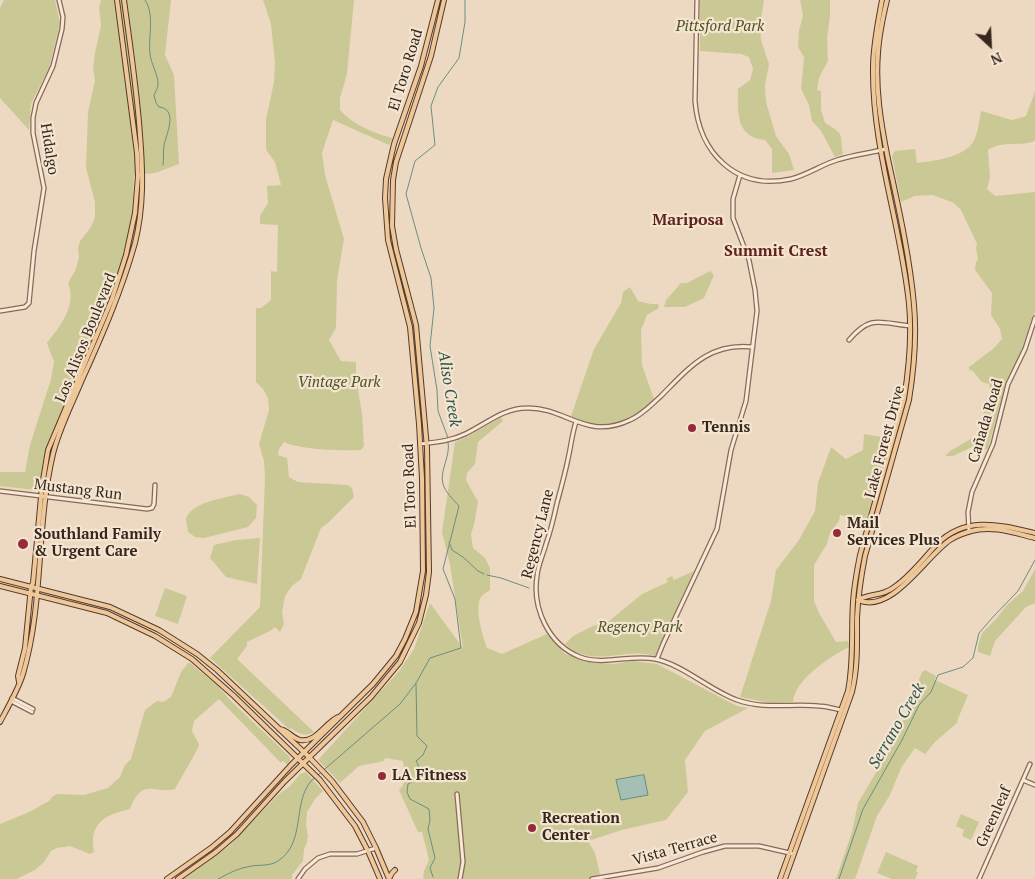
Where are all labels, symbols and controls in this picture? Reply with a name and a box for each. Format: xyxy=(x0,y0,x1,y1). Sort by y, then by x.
park label: Pittsford Park xyxy=(676,18,764,36)
north arrow xyxy=(965,20,1015,70)
street label: El Toro Road xyxy=(385,27,427,113)
text: N xyxy=(988,48,1005,70)
street label: Hidalgo xyxy=(36,122,62,176)
district label: Mariposa xyxy=(652,210,724,230)
district label: Summit Crest xyxy=(724,241,828,261)
street label: Los Alisos Boulevard xyxy=(52,271,120,405)
water label: Aliso Creek xyxy=(434,350,464,428)
park label: Vintage Park xyxy=(297,374,381,392)
street label: Cañada Road xyxy=(965,377,1007,465)
street label: Lake Forest Drive xyxy=(861,384,909,500)
place label: Tennis xyxy=(702,419,750,437)
marker: Tennis xyxy=(686,422,698,434)
street label: El Toro Road xyxy=(400,443,420,529)
street label: Mustang Run xyxy=(33,476,123,504)
street label: Regency Lane xyxy=(518,487,558,581)
place label: Mail Services Plus xyxy=(847,515,940,550)
place label: Southland Family & Urgent Care xyxy=(34,526,161,561)
marker: Mail Services Plus xyxy=(831,527,843,539)
marker: Southland Family & Urgent Care xyxy=(16,537,30,551)
park label: Regency Park xyxy=(598,619,682,637)
water label: Serrano Creek xyxy=(865,680,929,772)
place label: LA Fitness xyxy=(392,767,467,785)
marker: LA Fitness xyxy=(376,770,388,782)
street label: Greenleaf xyxy=(973,784,1015,850)
place label: Recreation Center xyxy=(542,810,620,845)
marker: Recreation Center xyxy=(526,822,538,834)
street label: Vista Terrace xyxy=(631,828,719,870)

